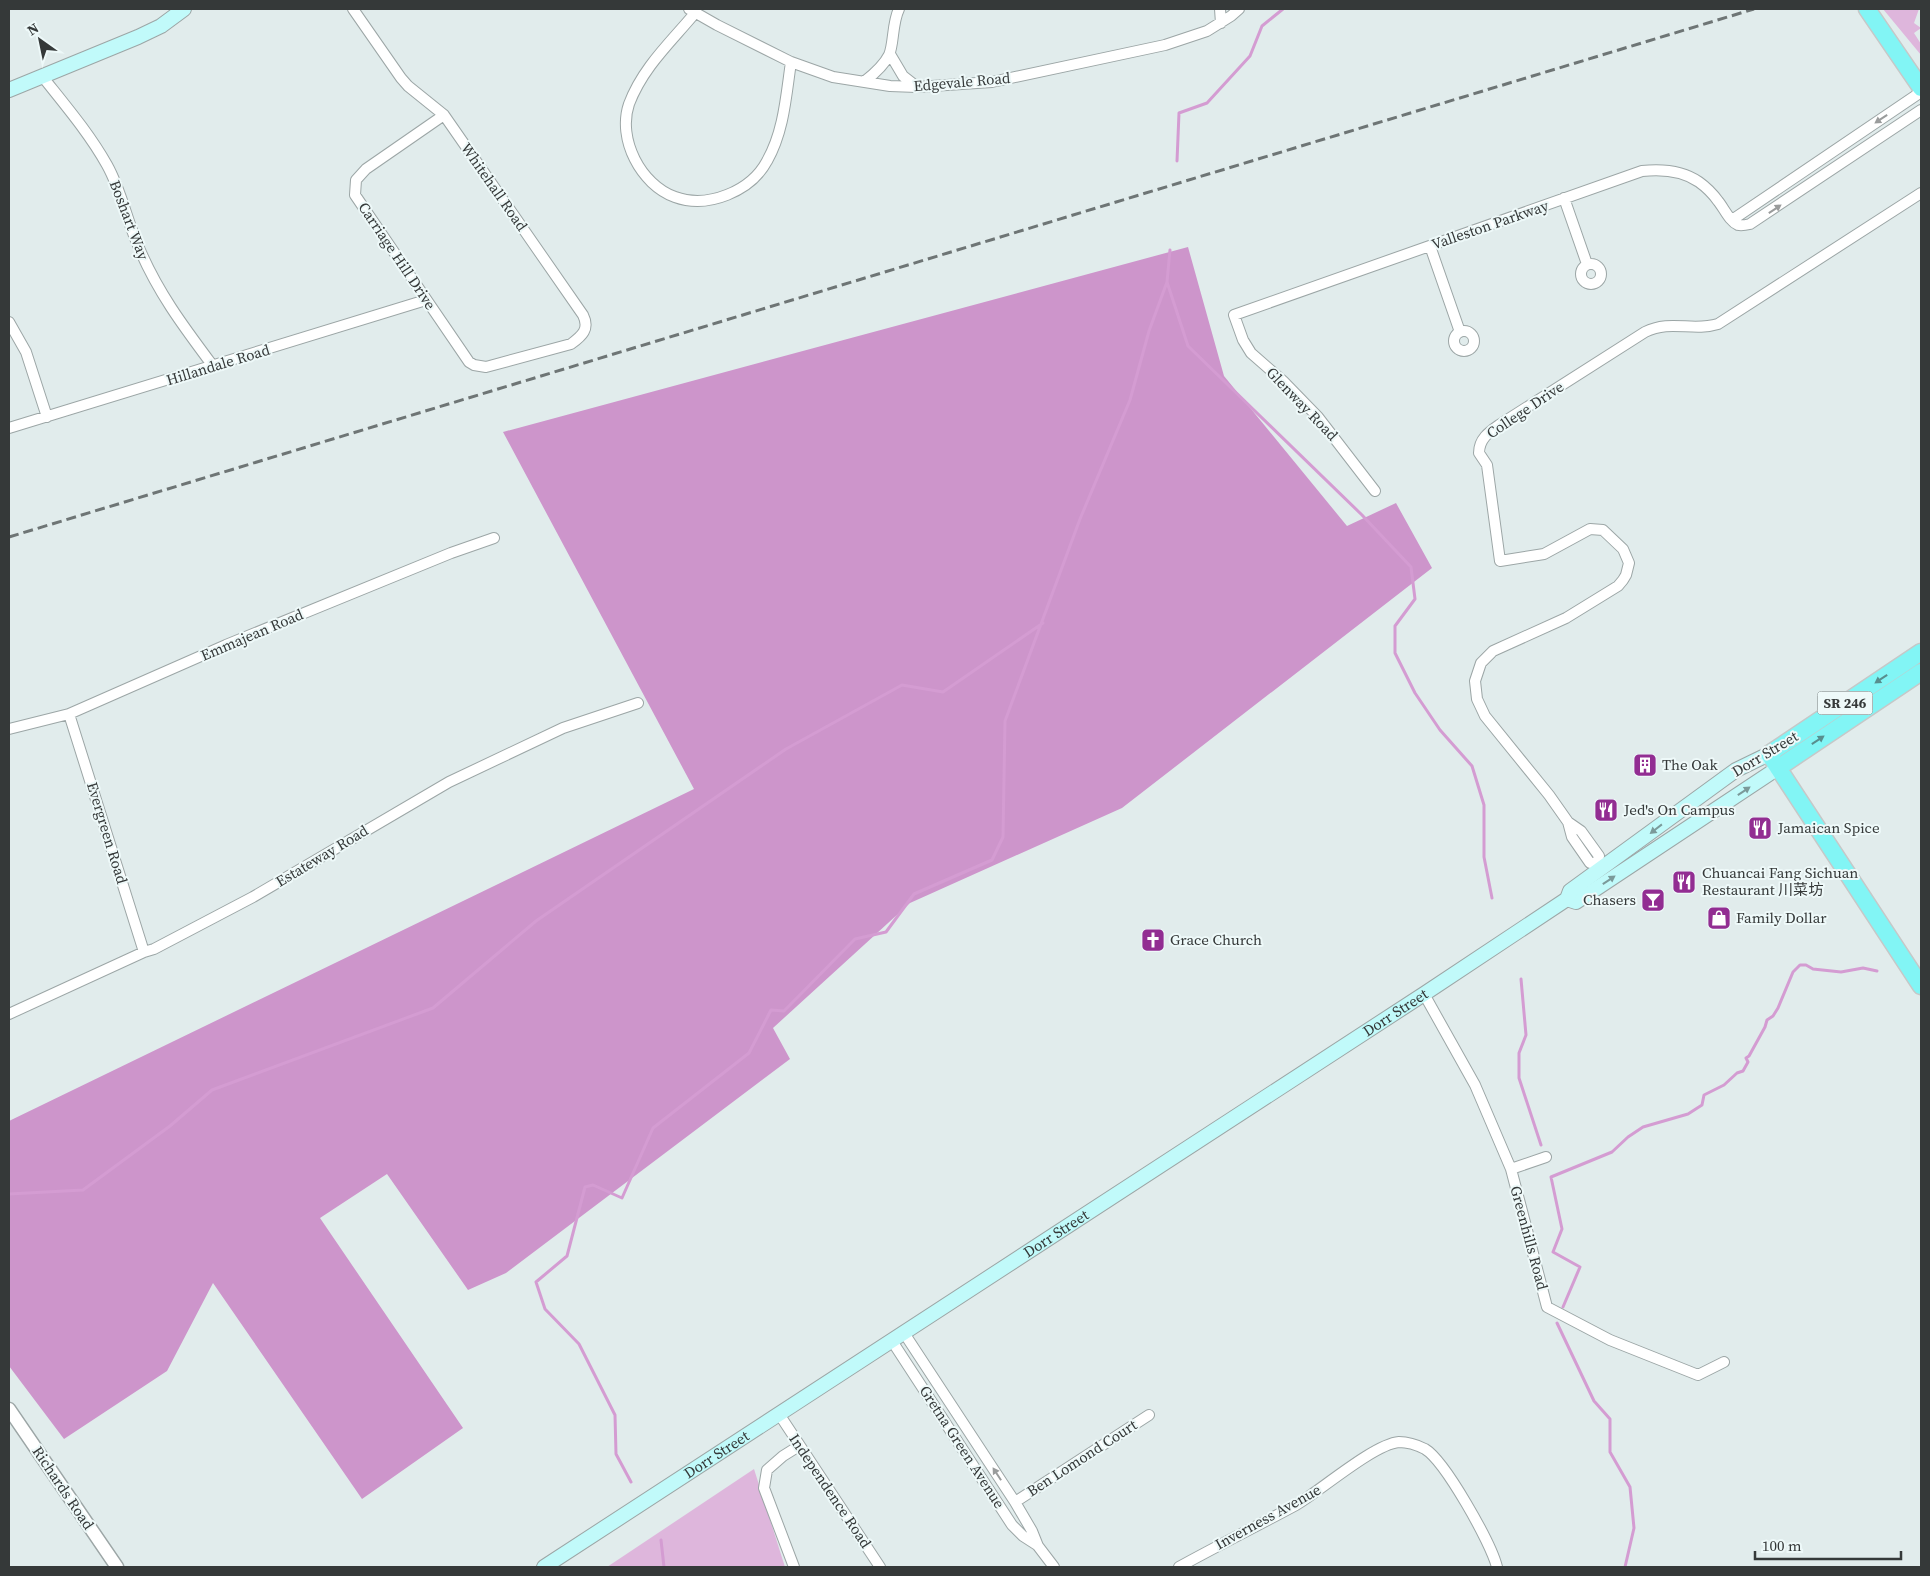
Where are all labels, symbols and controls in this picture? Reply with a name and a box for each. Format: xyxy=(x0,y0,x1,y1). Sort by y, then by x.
north arrow xyxy=(15,15,65,65)
text: N xyxy=(23,18,43,40)
street label: Edgevale Road xyxy=(913,67,1012,96)
one-way arrow xyxy=(1874,114,1888,124)
street label: Whitehall Road xyxy=(456,138,533,235)
street label: Boshart Way xyxy=(105,177,154,263)
street label: Valleston Parkway xyxy=(1428,195,1551,254)
street label: Carriage Hill Drive xyxy=(354,198,441,314)
one-way arrow xyxy=(1768,204,1781,214)
street label: Hillandale Road xyxy=(163,339,273,390)
street label: Glenway Road xyxy=(1262,362,1343,445)
street label: College Drive xyxy=(1482,376,1568,443)
street label: Emmajean Road xyxy=(197,603,307,666)
one-way arrow xyxy=(1874,674,1887,684)
road number: SR 246 xyxy=(1818,691,1872,714)
street label: Dorr Street xyxy=(1728,725,1802,782)
one-way arrow xyxy=(1812,735,1825,745)
building icon: The Oak xyxy=(1632,752,1658,778)
place label: The Oak xyxy=(1662,754,1718,775)
street label: Evergreen Road xyxy=(82,779,133,887)
one-way arrow xyxy=(1738,786,1751,796)
restaurant icon: Jed's On Campus xyxy=(1593,797,1619,823)
place label: Jed's On Campus xyxy=(1623,799,1735,820)
restaurant icon: Jamaican Spice xyxy=(1747,815,1773,841)
place label: Jamaican Spice xyxy=(1777,817,1880,838)
street label: Estateway Road xyxy=(272,819,372,891)
one-way arrow xyxy=(1650,824,1663,835)
place label: Chuancai Fang Sichuan Restaurant 川菜坊 xyxy=(1702,862,1858,900)
restaurant icon: Chuancai Fang Sichuan Restaurant 川菜坊 xyxy=(1671,869,1697,895)
one-way arrow xyxy=(1602,875,1615,885)
bar icon: Chasers xyxy=(1640,887,1666,913)
place label: Chasers xyxy=(1583,889,1636,910)
shop icon: Family Dollar xyxy=(1706,905,1732,931)
place label: Family Dollar xyxy=(1736,907,1827,928)
church icon: Grace Church xyxy=(1140,927,1166,953)
place label: Grace Church xyxy=(1170,929,1262,950)
street label: Dorr Street xyxy=(1358,983,1432,1041)
street label: Greenhills Road xyxy=(1505,1183,1554,1293)
street label: Dorr Street xyxy=(1019,1204,1093,1262)
street label: Gretna Green Avenue xyxy=(915,1381,1010,1513)
street label: Ben Lomond Court xyxy=(1023,1414,1141,1501)
street label: Dorr Street xyxy=(680,1425,753,1483)
street label: Independence Road xyxy=(784,1429,877,1552)
street label: Richards Road xyxy=(28,1442,99,1534)
one-way arrow xyxy=(992,1467,1001,1480)
street label: Inverness Avenue xyxy=(1211,1479,1325,1554)
scale bar xyxy=(1755,1528,1901,1560)
text: 100 m xyxy=(1762,1535,1802,1556)

